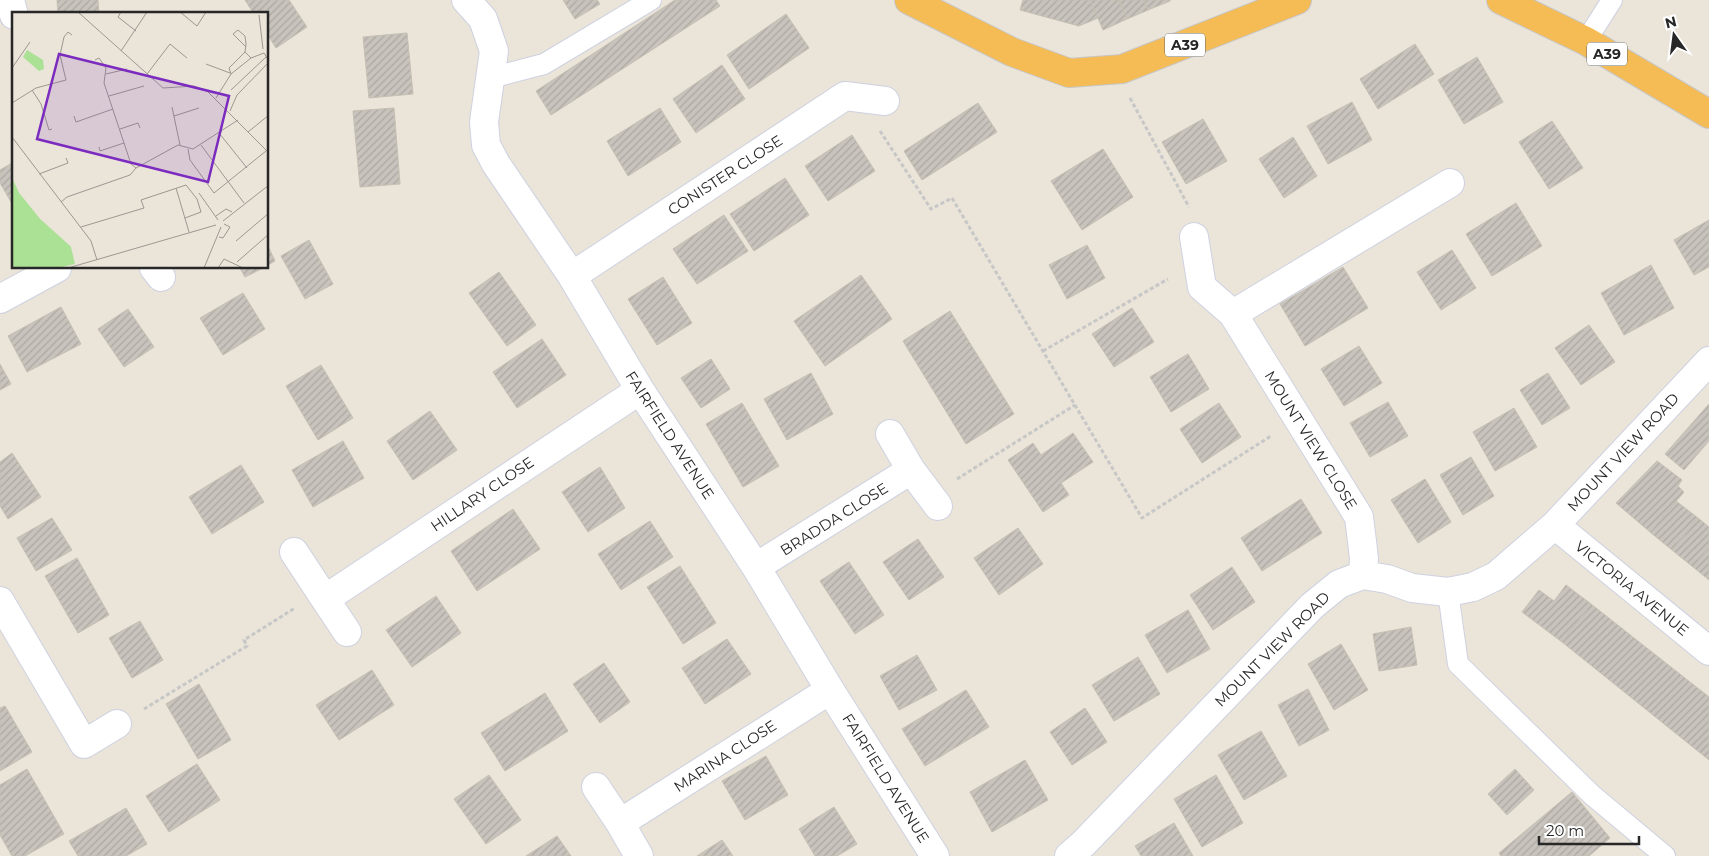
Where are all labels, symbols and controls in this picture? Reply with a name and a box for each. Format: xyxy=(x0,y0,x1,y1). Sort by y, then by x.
north arrow xyxy=(1649,10,1699,60)
inset map xyxy=(12,12,269,269)
text: N xyxy=(1663,12,1679,32)
road number: A39 xyxy=(1165,34,1205,56)
road number: A39 xyxy=(1587,42,1627,66)
street label: CONISTER CLOSE xyxy=(664,131,786,219)
street label: FAIRFIELD AVENUE xyxy=(621,367,719,503)
street label: MOUNT VIEW CLOSE xyxy=(1261,367,1361,513)
street label: MOUNT VIEW ROAD xyxy=(1563,389,1683,515)
street label: HILLARY CLOSE xyxy=(427,452,537,536)
street label: BRADDA CLOSE xyxy=(777,478,891,560)
street label: VICTORIA AVENUE xyxy=(1571,536,1693,640)
street label: MOUNT VIEW ROAD xyxy=(1210,587,1334,711)
street label: FAIRFIELD AVENUE xyxy=(838,710,934,846)
street label: MARINA CLOSE xyxy=(670,716,780,796)
scale bar xyxy=(1539,814,1639,846)
text: 20 m xyxy=(1546,821,1584,840)

